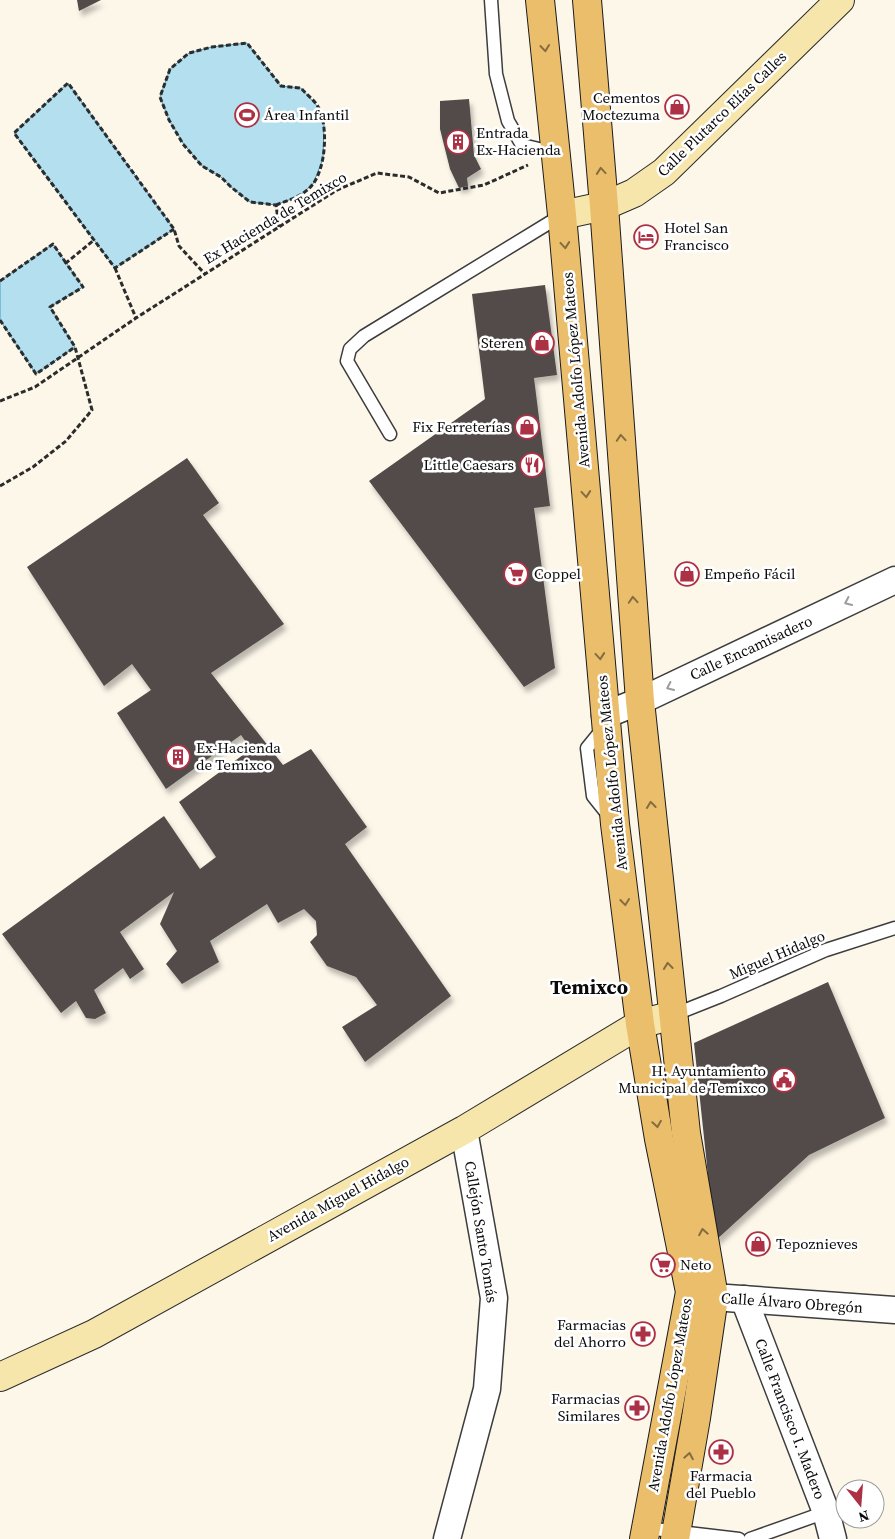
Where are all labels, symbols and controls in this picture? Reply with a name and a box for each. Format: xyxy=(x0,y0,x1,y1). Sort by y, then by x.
one-way arrow xyxy=(539,45,550,53)
street label: Calle Plutarco Elías Calles xyxy=(652,46,791,181)
place label: Cementos Moctezuma xyxy=(582,87,660,125)
shop icon: Cementos Moctezuma xyxy=(664,94,690,120)
sports icon: Área Infantil xyxy=(234,102,260,128)
place label: Área Infantil xyxy=(264,104,350,125)
place label: Entrada Ex-Hacienda xyxy=(476,122,561,160)
building icon: Entrada Ex-Hacienda xyxy=(445,129,471,155)
street label: Ex Hacienda de Temixco xyxy=(199,166,350,269)
one-way arrow xyxy=(596,167,607,175)
place label: Hotel San Francisco xyxy=(664,217,729,255)
hotel icon: Hotel San Francisco xyxy=(633,224,659,250)
one-way arrow xyxy=(559,241,570,249)
street label: Avenida Adolfo López Mateos xyxy=(556,271,595,469)
shop icon: Steren xyxy=(529,330,555,356)
place label: Steren xyxy=(481,332,524,353)
shop icon: Fix Ferreterías xyxy=(514,414,540,440)
place label: Fix Ferreterías xyxy=(412,416,510,437)
one-way arrow xyxy=(616,433,627,441)
restaurant icon: Little Caesars xyxy=(519,452,545,478)
place label: Little Caesars xyxy=(424,454,514,475)
one-way arrow xyxy=(581,490,592,498)
supermarket icon: Coppel xyxy=(503,561,529,587)
shop icon: Empeño Fácil xyxy=(674,561,700,587)
place label: Coppel xyxy=(534,563,581,584)
place label: Empeño Fácil xyxy=(704,563,796,584)
one-way arrow xyxy=(627,595,638,603)
one-way arrow xyxy=(844,596,853,606)
street label: Calle Encamisadero xyxy=(686,610,815,685)
one-way arrow xyxy=(595,652,606,660)
street label: Avenida Adolfo López Mateos xyxy=(591,674,632,872)
one-way arrow xyxy=(666,680,675,690)
place label: Ex-Hacienda de Temixco xyxy=(196,737,281,775)
building icon: Ex-Hacienda de Temixco xyxy=(165,744,191,770)
one-way arrow xyxy=(646,801,657,809)
one-way arrow xyxy=(619,899,630,907)
street label: Miguel Hidalgo xyxy=(726,925,828,984)
one-way arrow xyxy=(663,962,674,970)
district label: Temixco xyxy=(550,973,628,1001)
place label: H. Ayuntamiento Municipal de Temixco xyxy=(618,1060,766,1098)
public building icon: H. Ayuntamiento Municipal de Temixco xyxy=(771,1067,797,1093)
one-way arrow xyxy=(651,1120,661,1129)
street label: Avenida Miguel Hidalgo xyxy=(263,1151,413,1246)
street label: Callejón Santo Tomás xyxy=(460,1160,503,1304)
one-way arrow xyxy=(698,1228,708,1236)
shop icon: Tepoznieves xyxy=(745,1231,771,1257)
place label: Tepoznieves xyxy=(776,1233,858,1254)
supermarket icon: Neto xyxy=(650,1252,676,1278)
place label: Neto xyxy=(680,1254,712,1275)
street label: Calle Álvaro Obregón xyxy=(720,1287,864,1318)
street label: Avenida Adolfo López Mateos xyxy=(642,1296,697,1493)
place label: Farmacias del Ahorro xyxy=(554,1314,626,1352)
pharmacy icon: Farmacias del Ahorro xyxy=(630,1321,656,1347)
street label: Calle Francisco I. Madero xyxy=(750,1335,831,1502)
place label: Farmacias Similares xyxy=(551,1388,620,1426)
pharmacy icon: Farmacias Similares xyxy=(624,1395,650,1421)
pharmacy icon: Farmacia del Pueblo xyxy=(708,1439,734,1465)
one-way arrow xyxy=(684,1452,694,1461)
place label: Farmacia del Pueblo xyxy=(686,1465,756,1503)
north arrow xyxy=(835,1479,885,1529)
text: N xyxy=(856,1505,872,1527)

